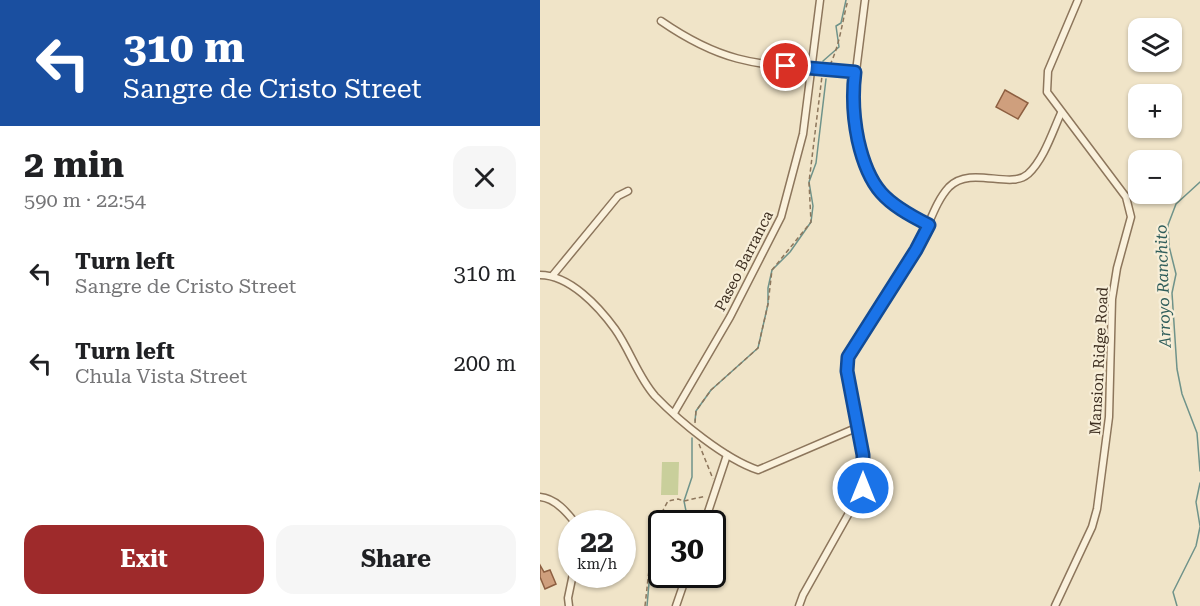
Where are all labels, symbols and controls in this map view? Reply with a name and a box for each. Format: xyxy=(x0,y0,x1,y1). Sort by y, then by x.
map controls xyxy=(1128,18,1182,204)
button: layers xyxy=(1128,18,1182,72)
text: 310 m xyxy=(123,23,245,72)
icon: left xyxy=(24,24,102,102)
pin xyxy=(760,40,811,91)
icon: arrive xyxy=(769,49,802,82)
text: Sangre de Cristo Street xyxy=(123,73,422,105)
button: + xyxy=(1128,84,1182,138)
text: 2 min xyxy=(24,144,124,186)
button: close xyxy=(453,146,516,209)
button: − xyxy=(1128,150,1182,204)
text: 590 m · 22:54 xyxy=(24,188,146,212)
street label: Paseo Barranca xyxy=(711,208,777,314)
water label: Arroyo Ranchito xyxy=(1151,224,1175,349)
text: Turn left xyxy=(75,249,175,274)
icon: left xyxy=(24,257,57,290)
text: 310 m xyxy=(453,261,516,286)
text: Sangre de Cristo Street xyxy=(75,274,296,298)
street label: Mansion Ridge Road xyxy=(1086,286,1112,436)
text: Turn left xyxy=(75,339,175,364)
icon: left xyxy=(24,347,57,380)
text: 200 m xyxy=(453,351,516,376)
text: Chula Vista Street xyxy=(75,364,247,388)
position arrow xyxy=(831,456,895,520)
speed limit sign: 30 xyxy=(648,510,726,588)
text: 22 xyxy=(580,524,614,559)
button: Exit xyxy=(24,525,264,594)
button: Share xyxy=(276,525,516,594)
text: km/h xyxy=(577,555,617,573)

